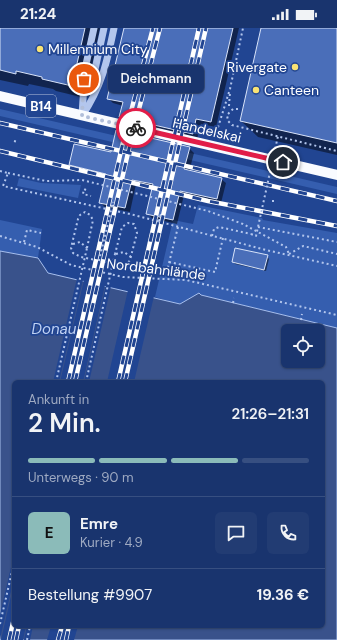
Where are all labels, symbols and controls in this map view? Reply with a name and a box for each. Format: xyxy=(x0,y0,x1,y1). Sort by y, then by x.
text: 21:24 xyxy=(20,4,56,24)
place label: Millennium City xyxy=(48,40,148,58)
marker: Millennium City xyxy=(35,44,45,54)
place label: Rivergate xyxy=(227,58,287,76)
pin xyxy=(67,62,101,96)
marker: Rivergate xyxy=(290,62,300,72)
callout: Deichmann xyxy=(108,65,204,93)
icon: bag xyxy=(73,68,95,90)
text: Deichmann xyxy=(120,70,192,87)
place label: Canteen xyxy=(264,81,319,99)
marker: Canteen xyxy=(251,85,261,95)
road number: B14 xyxy=(26,95,56,117)
courier xyxy=(116,108,156,148)
street label: Handelskai xyxy=(171,113,243,147)
icon: bike xyxy=(125,117,147,139)
pin xyxy=(266,145,300,179)
icon: home xyxy=(272,151,294,173)
street label: Nordbahnlände xyxy=(105,254,207,284)
water label: Donau xyxy=(32,319,77,339)
map controls xyxy=(281,324,325,368)
button: locate xyxy=(281,324,325,368)
text: Ankunft in xyxy=(28,391,89,408)
text: 21:26–21:31 xyxy=(232,404,309,424)
text: 2 Min. xyxy=(28,406,101,440)
text: Unterwegs · 90 m xyxy=(28,469,133,486)
button: chat xyxy=(215,512,257,554)
button: phone xyxy=(267,512,309,554)
text: Emre xyxy=(80,514,118,534)
text: E xyxy=(45,523,53,543)
text: Kurier · 4.9 xyxy=(80,534,143,551)
text: Bestellung #9907 xyxy=(28,585,152,605)
text: 19.36 € xyxy=(257,585,309,605)

